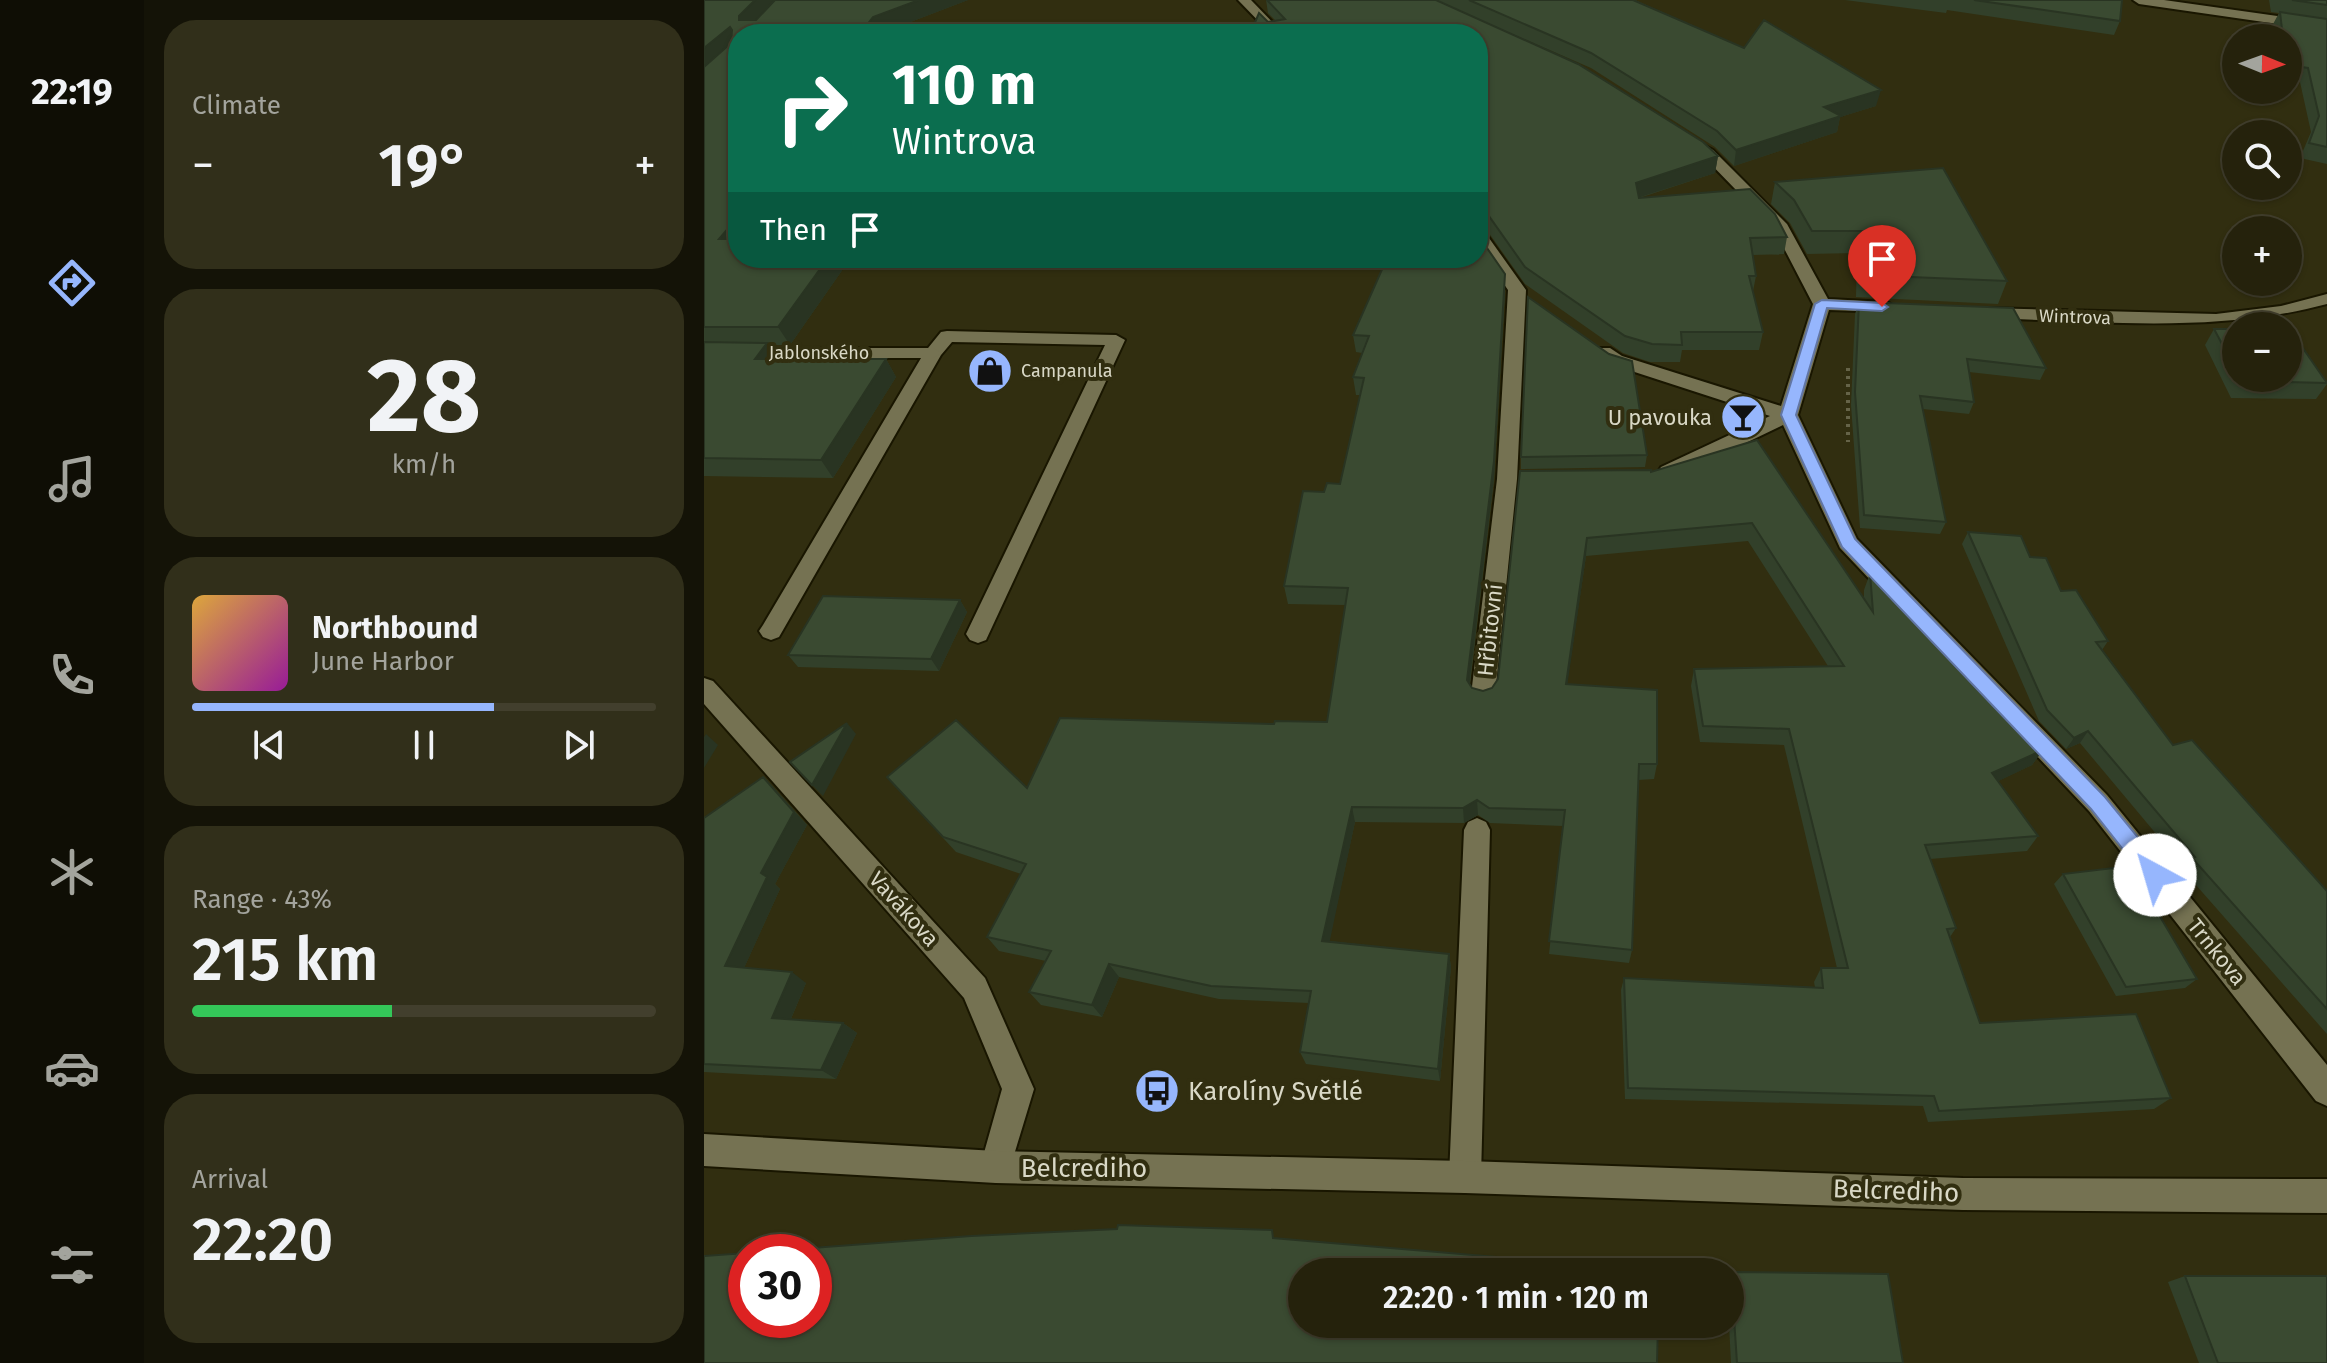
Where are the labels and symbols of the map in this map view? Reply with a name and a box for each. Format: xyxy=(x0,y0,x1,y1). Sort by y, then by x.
north arrow xyxy=(2222,24,2302,104)
pin xyxy=(1848,225,1916,307)
street label: Wintrova xyxy=(2039,305,2111,329)
street label: Jablonského xyxy=(769,342,869,364)
shop icon: Campanula xyxy=(966,347,1014,395)
place label: Campanula xyxy=(1021,360,1112,382)
bar icon: U pavouka xyxy=(1719,393,1767,441)
place label: U pavouka xyxy=(1608,404,1712,431)
street label: Hřbitovní xyxy=(1472,582,1508,678)
position arrow xyxy=(2113,833,2197,917)
street label: Vavákova xyxy=(863,866,945,952)
street label: Trnkova xyxy=(2182,913,2252,991)
bus stop icon: Karolíny Světlé xyxy=(1133,1067,1181,1115)
place label: Karolíny Světlé xyxy=(1188,1076,1363,1107)
street label: Belcrediho xyxy=(1021,1153,1147,1184)
street label: Belcrediho xyxy=(1832,1173,1960,1209)
speed limit sign: 30 xyxy=(728,1234,832,1338)

